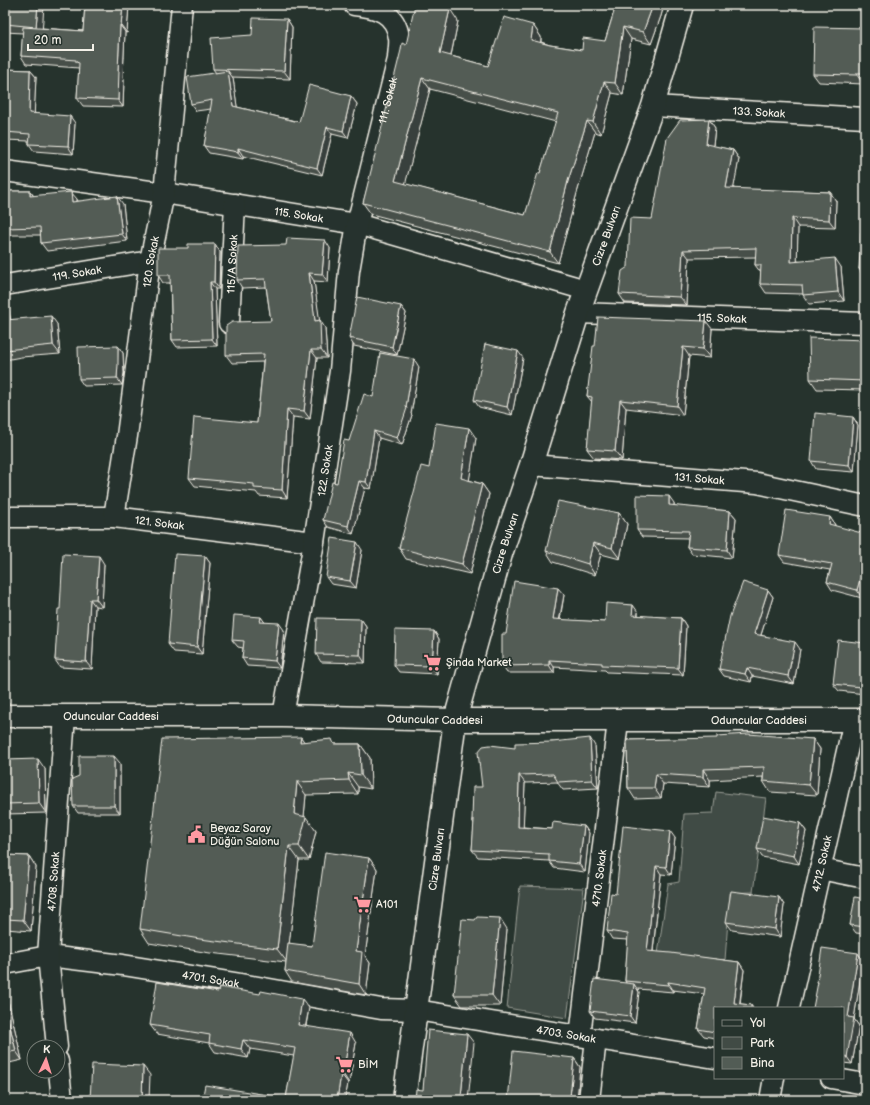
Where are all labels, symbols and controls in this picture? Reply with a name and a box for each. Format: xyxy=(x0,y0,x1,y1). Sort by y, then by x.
scale bar xyxy=(28,26,93,52)
text: 20 m xyxy=(34,33,61,48)
street label: 111. Sokak xyxy=(376,75,400,125)
street label: 133. Sokak xyxy=(732,104,786,120)
street label: 115. Sokak xyxy=(273,204,325,225)
street label: Cizre Bulvarı xyxy=(589,204,623,267)
street label: 120. Sokak xyxy=(140,234,162,288)
street label: 115/A Sokak xyxy=(224,234,240,294)
street label: 119. Sokak xyxy=(52,263,103,284)
street label: 115. Sokak xyxy=(697,311,747,325)
street label: 122. Sokak xyxy=(315,443,335,497)
street label: 131. Sokak xyxy=(674,470,725,487)
street label: Cizre Bulvarı xyxy=(489,511,521,575)
street label: 121. Sokak xyxy=(134,513,186,532)
supermarket icon: Şinda Market xyxy=(423,652,443,672)
place label: Şinda Market xyxy=(446,656,512,669)
street label: Oduncular Caddesi xyxy=(63,710,159,723)
street label: Oduncular Caddesi xyxy=(387,712,483,727)
street label: Oduncular Caddesi xyxy=(711,714,807,727)
place label: Beyaz Saray Düğün Salonu xyxy=(210,822,280,848)
public building icon: Beyaz Saray Düğün Salonu xyxy=(187,824,207,844)
street label: Cizre Bulvarı xyxy=(426,827,447,891)
street label: 4712. Sokak xyxy=(809,834,834,893)
street label: 4710. Sokak xyxy=(589,848,609,907)
street label: 4708. Sokak xyxy=(45,851,62,912)
supermarket icon: A101 xyxy=(353,894,373,914)
place label: A101 xyxy=(376,898,398,911)
street label: 4701. Sokak xyxy=(181,968,241,990)
legend xyxy=(714,1007,844,1079)
text: Yol xyxy=(749,1016,765,1031)
street label: 4703. Sokak xyxy=(535,1023,597,1045)
text: Park xyxy=(750,1036,774,1051)
north arrow xyxy=(26,1039,66,1079)
text: K xyxy=(42,1043,51,1056)
supermarket icon: BİM xyxy=(335,1054,355,1074)
text: Bina xyxy=(750,1056,775,1071)
place label: BİM xyxy=(358,1058,378,1071)

